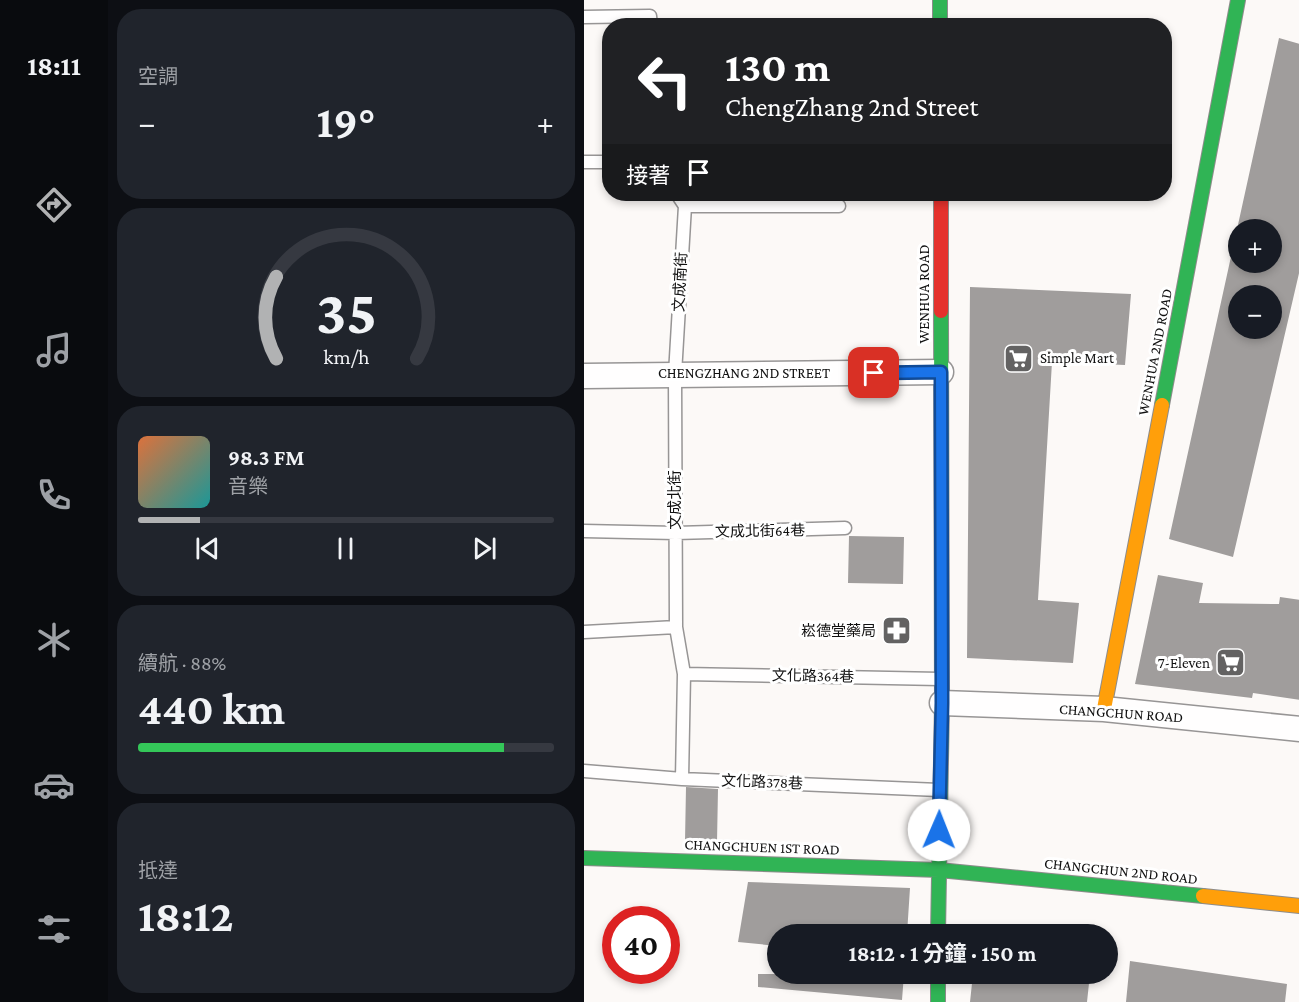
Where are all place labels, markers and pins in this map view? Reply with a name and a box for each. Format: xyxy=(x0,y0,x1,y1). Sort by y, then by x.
supermarket icon: Simple Mart xyxy=(1003,342,1035,374)
pin xyxy=(848,347,899,398)
place label: Simple Mart xyxy=(1040,350,1115,367)
pharmacy icon: 崧德堂藥局 xyxy=(881,615,913,647)
place label: 崧德堂藥局 xyxy=(801,622,876,639)
supermarket icon: 7-Eleven xyxy=(1215,647,1247,679)
place label: 7-Eleven xyxy=(1158,655,1210,671)

